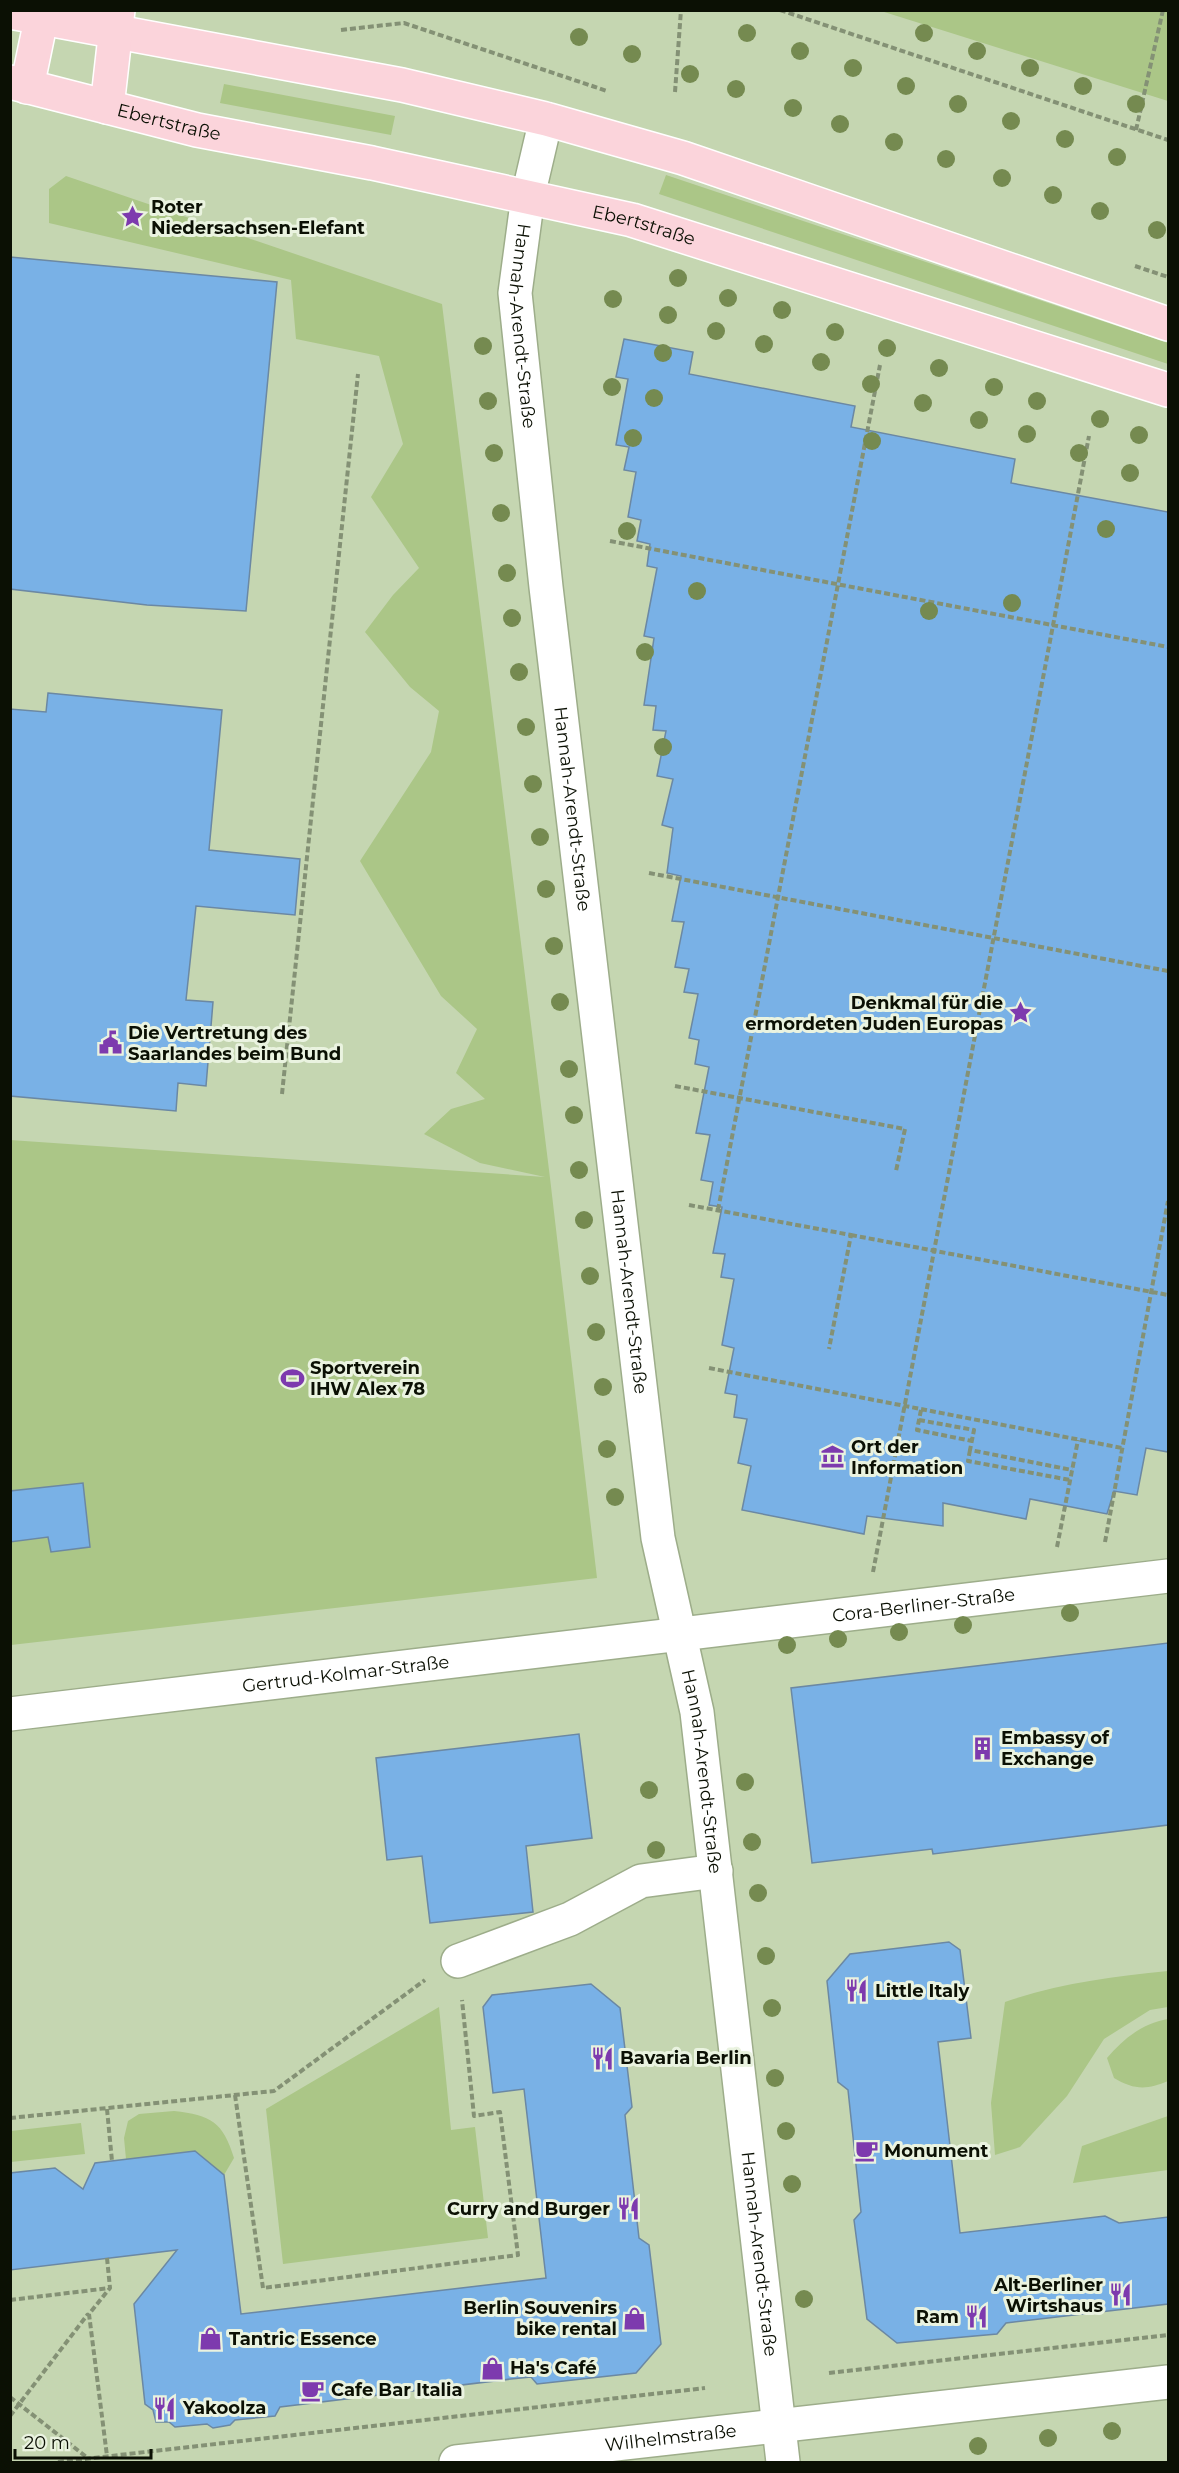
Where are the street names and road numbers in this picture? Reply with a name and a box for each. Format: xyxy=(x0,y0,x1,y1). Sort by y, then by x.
street label: Ebertstraße xyxy=(115,99,223,145)
street label: Ebertstraße xyxy=(590,201,698,250)
street label: Hannah-Arendt-Straße xyxy=(504,222,540,430)
street label: Hannah-Arendt-Straße xyxy=(549,705,595,913)
street label: Hannah-Arendt-Straße xyxy=(606,1188,652,1395)
street label: Cora-Berliner-Straße xyxy=(831,1583,1016,1627)
street label: Gertrud-Kolmar-Straße xyxy=(241,1651,450,1697)
street label: Hannah-Arendt-Straße xyxy=(677,1667,726,1875)
street label: Hannah-Arendt-Straße xyxy=(736,2150,782,2358)
street label: Wilhelmstraße xyxy=(604,2420,738,2456)

